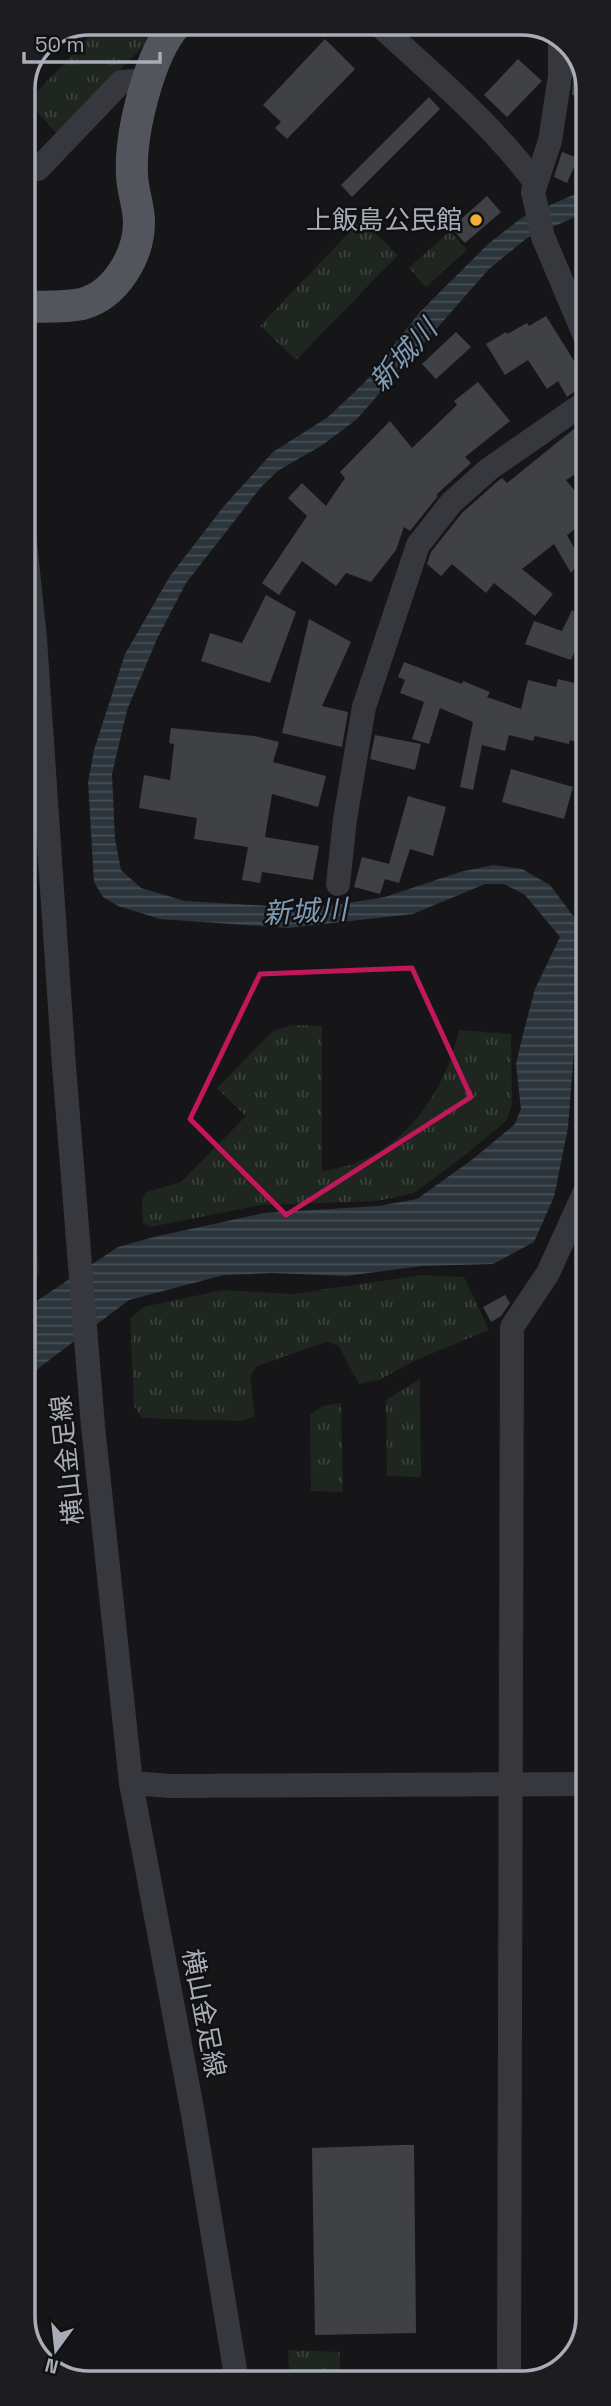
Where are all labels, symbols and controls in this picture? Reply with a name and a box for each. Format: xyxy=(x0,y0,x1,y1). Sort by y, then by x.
scale bar xyxy=(24,21,161,65)
text: 50 m xyxy=(35,31,85,58)
place label: 上飯島公民館 xyxy=(306,203,462,237)
marker: 上飯島公民館 xyxy=(468,212,484,228)
water label: 新城川 xyxy=(362,310,446,398)
water label: 新城川 xyxy=(262,891,351,931)
street label: 横山金足線 xyxy=(43,1394,91,1526)
street label: 横山金足線 xyxy=(175,1946,233,2080)
north arrow xyxy=(21,2315,91,2385)
text: N xyxy=(42,2352,61,2380)

